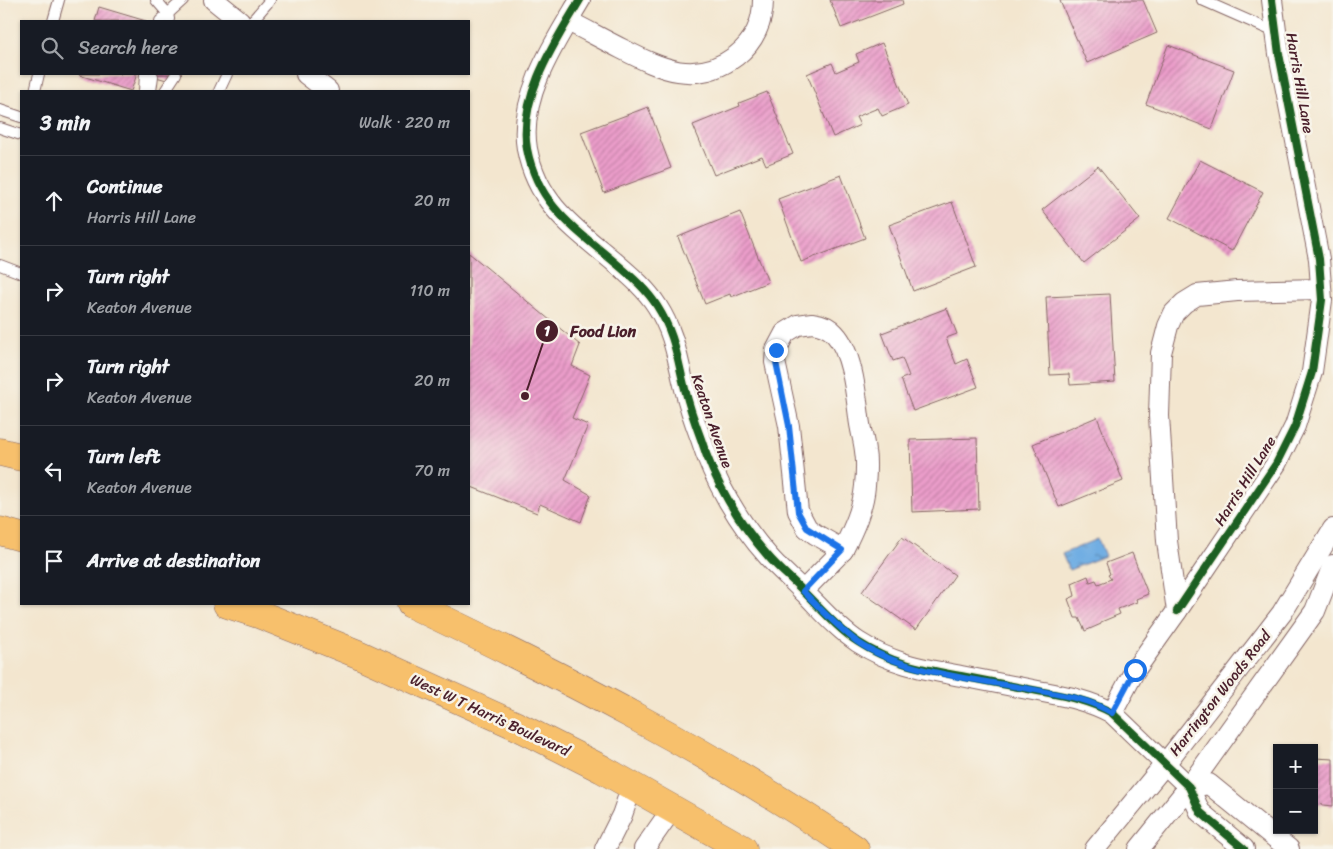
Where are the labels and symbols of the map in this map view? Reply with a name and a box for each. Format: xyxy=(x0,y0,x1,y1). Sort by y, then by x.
street label: Harris Hill Lane xyxy=(1278,30,1322,136)
callout: Food Lion xyxy=(535,316,646,347)
text: Food Lion xyxy=(569,317,636,346)
text: 1 xyxy=(544,318,551,344)
route end xyxy=(765,339,788,362)
street label: Keaton Avenue xyxy=(684,370,740,472)
street label: Harris Hill Lane xyxy=(1207,431,1283,531)
street label: Harrington Woods Road xyxy=(1162,624,1278,762)
route start xyxy=(1124,659,1147,682)
street label: West W T Harris Boulevard xyxy=(406,667,575,764)

